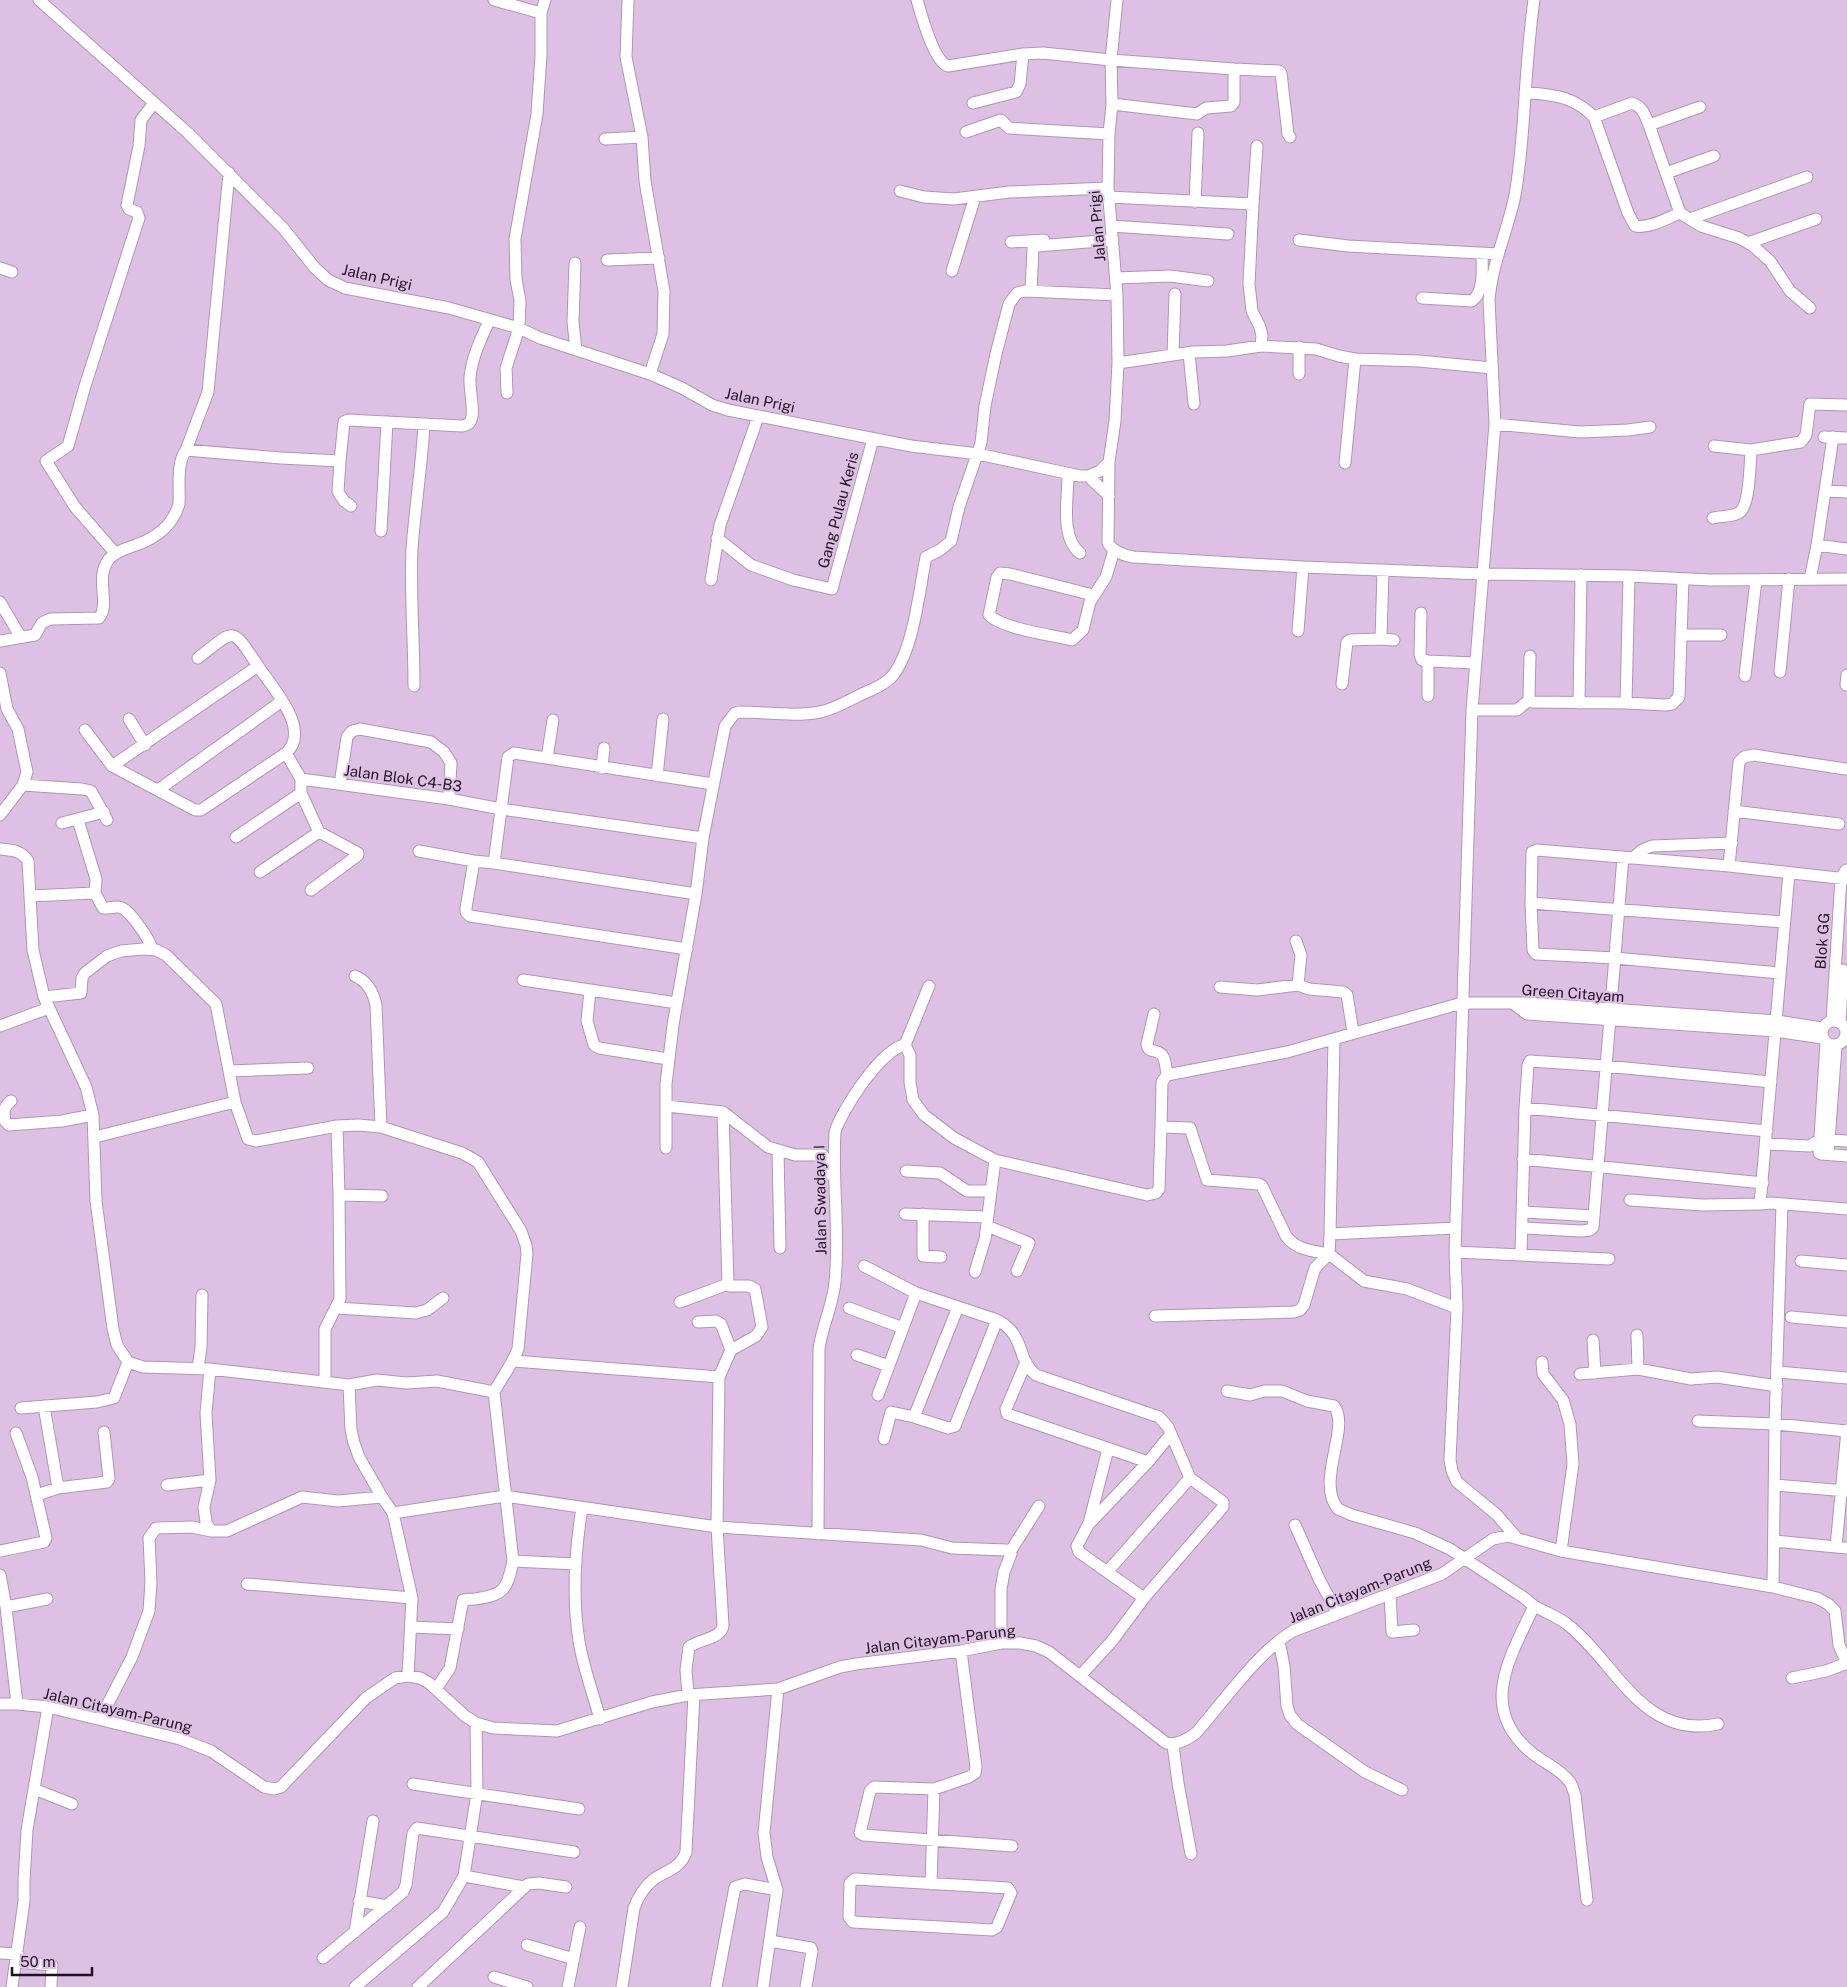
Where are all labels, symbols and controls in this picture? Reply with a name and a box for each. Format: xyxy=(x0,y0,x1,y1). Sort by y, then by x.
street label: Jalan Prigi xyxy=(1085,190,1109,262)
street label: Jalan Prigi xyxy=(340,261,414,293)
street label: Jalan Prigi xyxy=(723,384,797,416)
street label: Gang Pulau Keris xyxy=(814,450,862,570)
street label: Jalan Blok C4-B3 xyxy=(343,761,463,795)
street label: Blok GG xyxy=(1812,912,1832,970)
street label: Green Citayam xyxy=(1521,981,1625,1005)
street label: Jalan Swadaya I xyxy=(811,1145,829,1255)
street label: Jalan Citayam-Parung xyxy=(1286,1554,1434,1626)
street label: Jalan Citayam-Parung xyxy=(863,1621,1017,1657)
street label: Jalan Citayam-Parung xyxy=(42,1685,194,1735)
scale bar xyxy=(12,1944,92,1976)
text: 50 m xyxy=(20,1953,55,1970)

